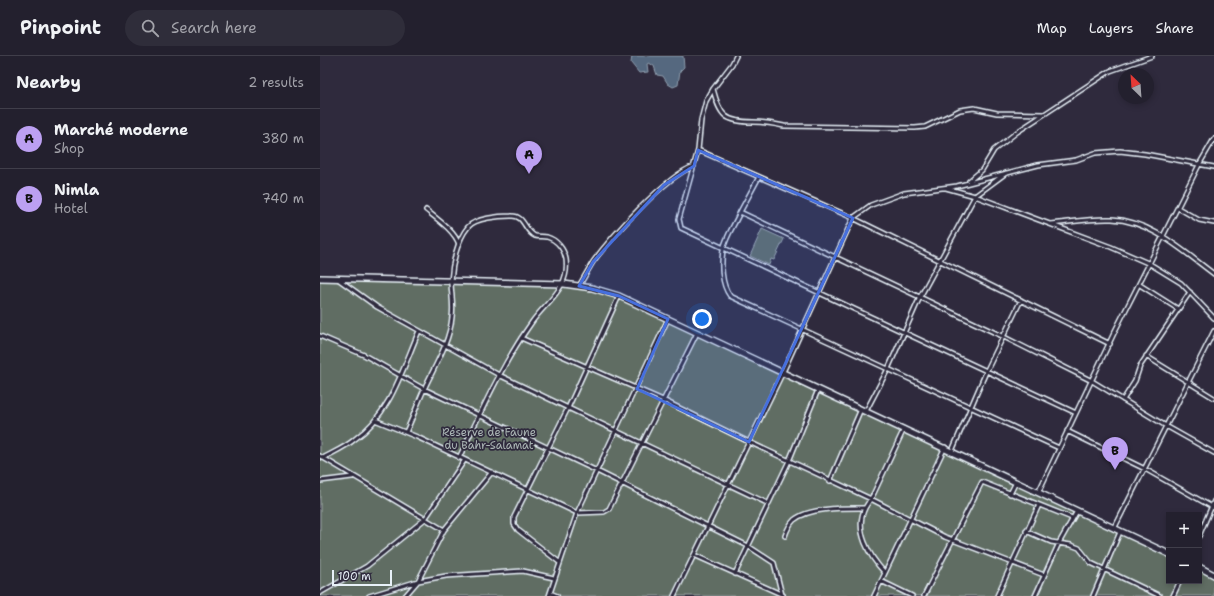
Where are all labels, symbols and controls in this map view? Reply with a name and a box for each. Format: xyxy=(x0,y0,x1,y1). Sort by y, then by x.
search box xyxy=(125,10,405,46)
text: Pinpoint xyxy=(20,15,101,40)
icon: search xyxy=(139,17,161,39)
text: Search here xyxy=(171,18,257,38)
text: Map xyxy=(1037,19,1067,37)
text: Layers xyxy=(1089,19,1133,37)
text: Share xyxy=(1155,19,1194,37)
north arrow xyxy=(1118,68,1154,104)
text: Nearby xyxy=(16,71,81,93)
text: 2 results xyxy=(248,74,304,91)
text: Marché moderne xyxy=(54,120,188,140)
text: A xyxy=(24,130,34,147)
text: 380 m xyxy=(262,130,304,147)
text: Shop xyxy=(54,140,84,157)
pin: A xyxy=(516,141,542,174)
text: Nimla xyxy=(54,180,99,200)
text: B xyxy=(25,190,33,207)
text: 740 m xyxy=(262,190,304,207)
text: Hotel xyxy=(54,200,88,217)
your location xyxy=(692,309,712,329)
park label: Réserve de Faune du Bahr-Salamat xyxy=(442,425,536,453)
pin: B xyxy=(1102,437,1128,470)
map controls xyxy=(1166,512,1202,584)
button: + xyxy=(1166,512,1202,548)
button: − xyxy=(1166,548,1202,584)
scale bar xyxy=(332,568,392,587)
text: 100 m xyxy=(338,569,371,584)

